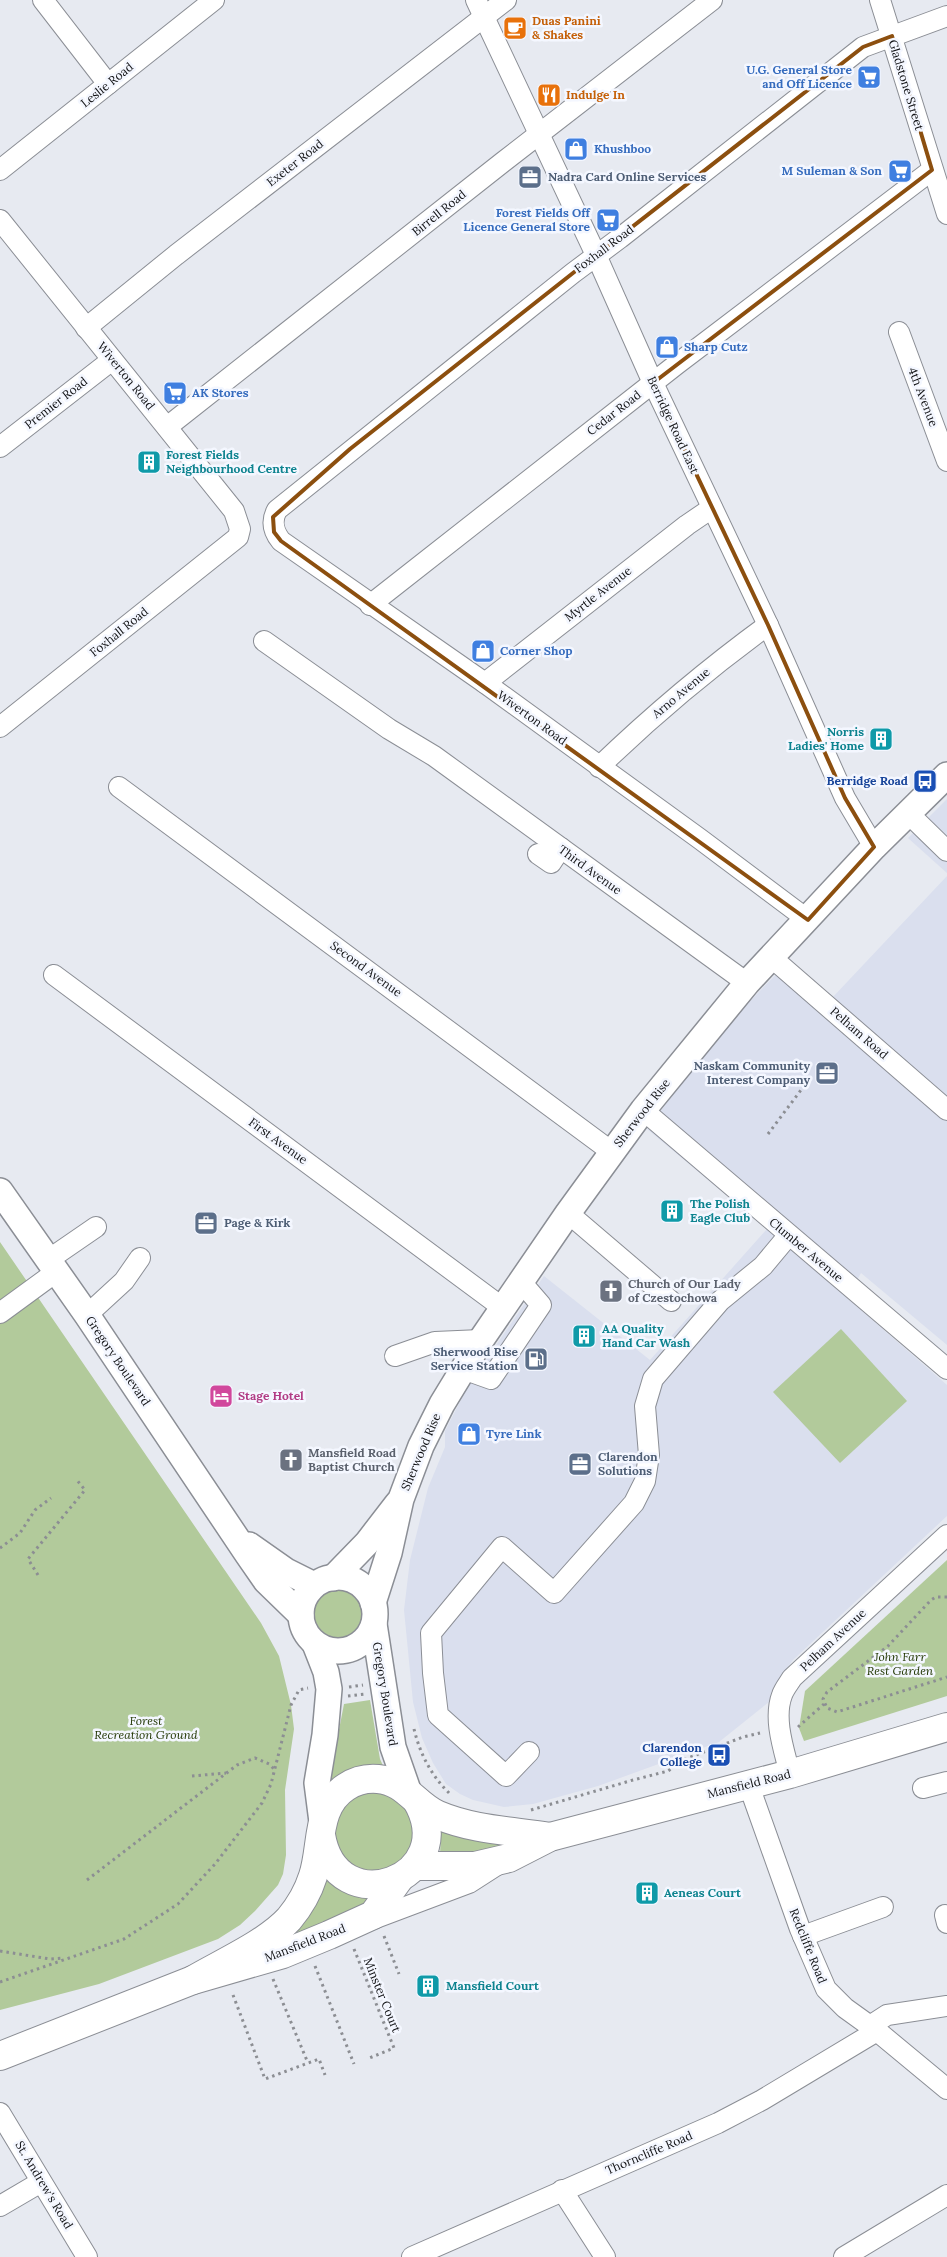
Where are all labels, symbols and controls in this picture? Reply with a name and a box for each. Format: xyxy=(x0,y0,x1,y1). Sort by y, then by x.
place label: Duas Panini & Shakes xyxy=(532,13,601,42)
cafe icon: Duas Panini & Shakes xyxy=(502,15,528,41)
street label: Gladstone Street xyxy=(886,38,927,132)
street label: Leslie Road xyxy=(77,59,136,110)
place label: U.G. General Store and Off Licence xyxy=(746,62,853,91)
supermarket icon: U.G. General Store and Off Licence xyxy=(856,64,882,90)
restaurant icon: Indulge In xyxy=(536,82,562,108)
place label: Indulge In xyxy=(566,87,625,102)
street label: Exeter Road xyxy=(263,136,326,189)
shop icon: Khushboo xyxy=(563,136,589,162)
place label: Khushboo xyxy=(594,141,651,156)
supermarket icon: M Suleman & Son xyxy=(887,158,913,184)
place label: M Suleman & Son xyxy=(782,163,882,178)
office icon: Nadra Card Online Services xyxy=(517,164,543,190)
place label: Nadra Card Online Services xyxy=(548,169,706,184)
street label: Birrell Road xyxy=(409,186,469,239)
place label: Forest Fields Off Licence General Store xyxy=(463,205,592,234)
supermarket icon: Forest Fields Off Licence General Store xyxy=(595,207,621,233)
street label: Foxhall Road xyxy=(571,221,636,276)
shop icon: Sharp Cutz xyxy=(654,334,680,360)
street label: Wiverton Road xyxy=(94,339,158,413)
place label: Sharp Cutz xyxy=(684,339,748,354)
street label: 4th Avenue xyxy=(905,365,942,429)
street label: Premier Road xyxy=(21,373,90,432)
street label: Berridge Road East xyxy=(644,374,703,476)
supermarket icon: AK Stores xyxy=(162,380,188,406)
place label: AK Stores xyxy=(192,385,249,400)
street label: Cedar Road xyxy=(584,387,644,438)
place label: Forest Fields Neighbourhood Centre xyxy=(166,447,297,476)
building icon: Forest Fields Neighbourhood Centre xyxy=(136,449,162,475)
street label: Myrtle Avenue xyxy=(561,563,635,624)
street label: Foxhall Road xyxy=(87,604,151,660)
shop icon: Corner Shop xyxy=(470,638,496,664)
place label: Corner Shop xyxy=(500,643,572,658)
street label: Arno Avenue xyxy=(648,664,713,722)
street label: Wiverton Road xyxy=(494,687,570,748)
place label: Norris Ladies' Home xyxy=(788,724,865,753)
building icon: Norris Ladies' Home xyxy=(868,726,894,752)
bus stop icon: Berridge Road xyxy=(912,768,938,794)
place label: Berridge Road xyxy=(827,773,908,788)
street label: Third Avenue xyxy=(556,842,625,898)
street label: Second Avenue xyxy=(328,938,405,1000)
street label: Pelham Road xyxy=(827,1003,891,1062)
place label: Naskam Community Interest Company xyxy=(694,1058,810,1087)
office icon: Naskam Community Interest Company xyxy=(814,1060,840,1086)
street label: Sherwood Rise xyxy=(610,1075,673,1150)
street label: First Avenue xyxy=(246,1114,311,1167)
place label: The Polish Eagle Club xyxy=(690,1196,751,1225)
building icon: The Polish Eagle Club xyxy=(659,1198,685,1224)
office icon: Page & Kirk xyxy=(193,1210,219,1236)
street label: Clumber Avenue xyxy=(766,1214,847,1285)
place label: Page & Kirk xyxy=(224,1215,291,1230)
place label: Church of Our Lady of Czestochowa xyxy=(628,1276,741,1305)
church icon: Church of Our Lady of Czestochowa xyxy=(598,1278,624,1304)
street label: Gregory Boulevard xyxy=(83,1313,154,1408)
place label: AA Quality Hand Car Wash xyxy=(602,1321,691,1350)
building icon: AA Quality Hand Car Wash xyxy=(571,1323,597,1349)
place label: Sherwood Rise Service Station xyxy=(431,1344,519,1373)
fuel station icon: Sherwood Rise Service Station xyxy=(523,1346,549,1372)
hotel icon: Stage Hotel xyxy=(208,1383,234,1409)
place label: Stage Hotel xyxy=(238,1388,304,1403)
street label: Sherwood Rise xyxy=(397,1410,444,1493)
shop icon: Tyre Link xyxy=(456,1421,482,1447)
place label: Tyre Link xyxy=(486,1426,542,1441)
place label: Mansfield Road Baptist Church xyxy=(308,1445,396,1474)
church icon: Mansfield Road Baptist Church xyxy=(278,1447,304,1473)
place label: Clarendon Solutions xyxy=(598,1449,658,1478)
office icon: Clarendon Solutions xyxy=(567,1451,593,1477)
street label: Pelham Avenue xyxy=(796,1605,869,1674)
street label: Gregory Boulevard xyxy=(370,1641,401,1747)
park label: John Farr Rest Garden xyxy=(867,1649,934,1678)
park label: Forest Recreation Ground xyxy=(94,1713,198,1742)
place label: Clarendon College xyxy=(642,1740,703,1769)
bus stop icon: Clarendon College xyxy=(706,1742,732,1768)
street label: Mansfield Road xyxy=(706,1766,792,1801)
building icon: Aeneas Court xyxy=(634,1880,660,1906)
place label: Aeneas Court xyxy=(664,1885,742,1900)
street label: Redcliffe Road xyxy=(787,1906,830,1986)
street label: Mansfield Road xyxy=(262,1920,347,1965)
street label: Minster Court xyxy=(361,1955,404,2035)
building icon: Mansfield Court xyxy=(415,1973,441,1999)
place label: Mansfield Court xyxy=(446,1978,540,1993)
street label: Thorncliffe Road xyxy=(603,2127,695,2178)
street label: St. Andrew's Road xyxy=(12,2138,77,2231)

